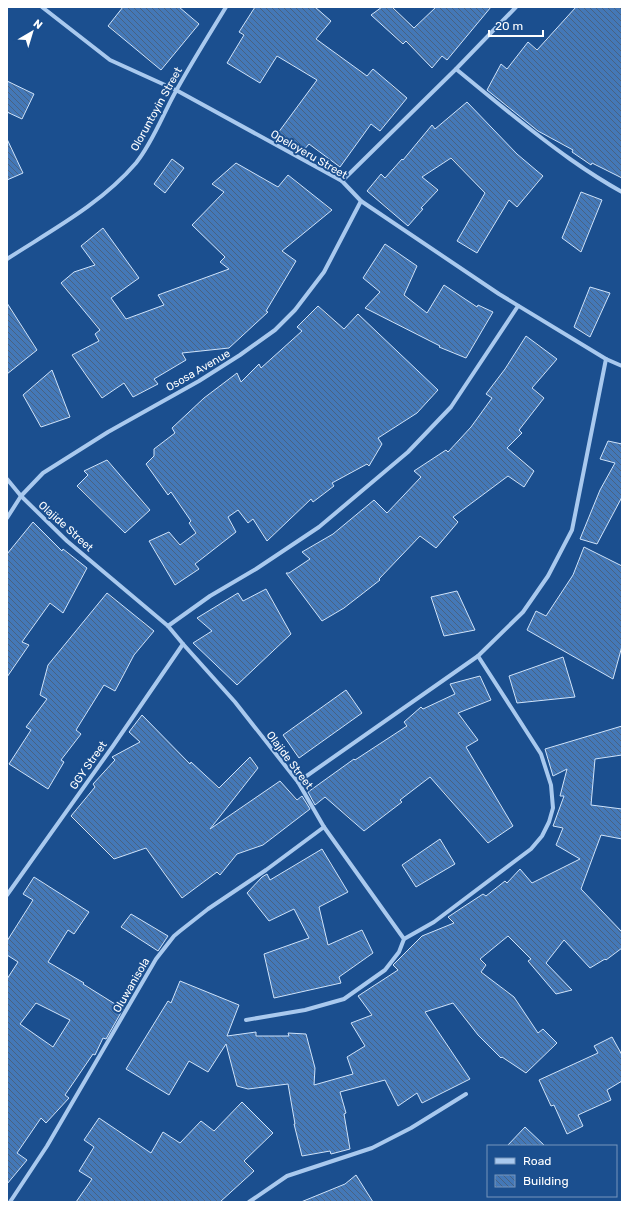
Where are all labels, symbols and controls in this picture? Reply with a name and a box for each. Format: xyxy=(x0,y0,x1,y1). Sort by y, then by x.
north arrow xyxy=(12,12,52,52)
scale bar xyxy=(489,12,543,38)
text: N xyxy=(31,17,45,32)
text: 20 m xyxy=(495,19,523,33)
street label: Oloruntoyin Street xyxy=(128,64,185,154)
street label: Opeloyeru Street xyxy=(268,127,350,182)
street label: Ososa Avenue xyxy=(164,347,233,394)
street label: Olajide Street xyxy=(36,498,96,555)
street label: Olajide Street xyxy=(264,729,316,792)
street label: GGY Street xyxy=(67,738,110,792)
street label: Oluwanisola xyxy=(110,955,152,1015)
legend xyxy=(487,1145,617,1197)
text: Road xyxy=(523,1154,551,1168)
text: Building xyxy=(523,1174,569,1188)

